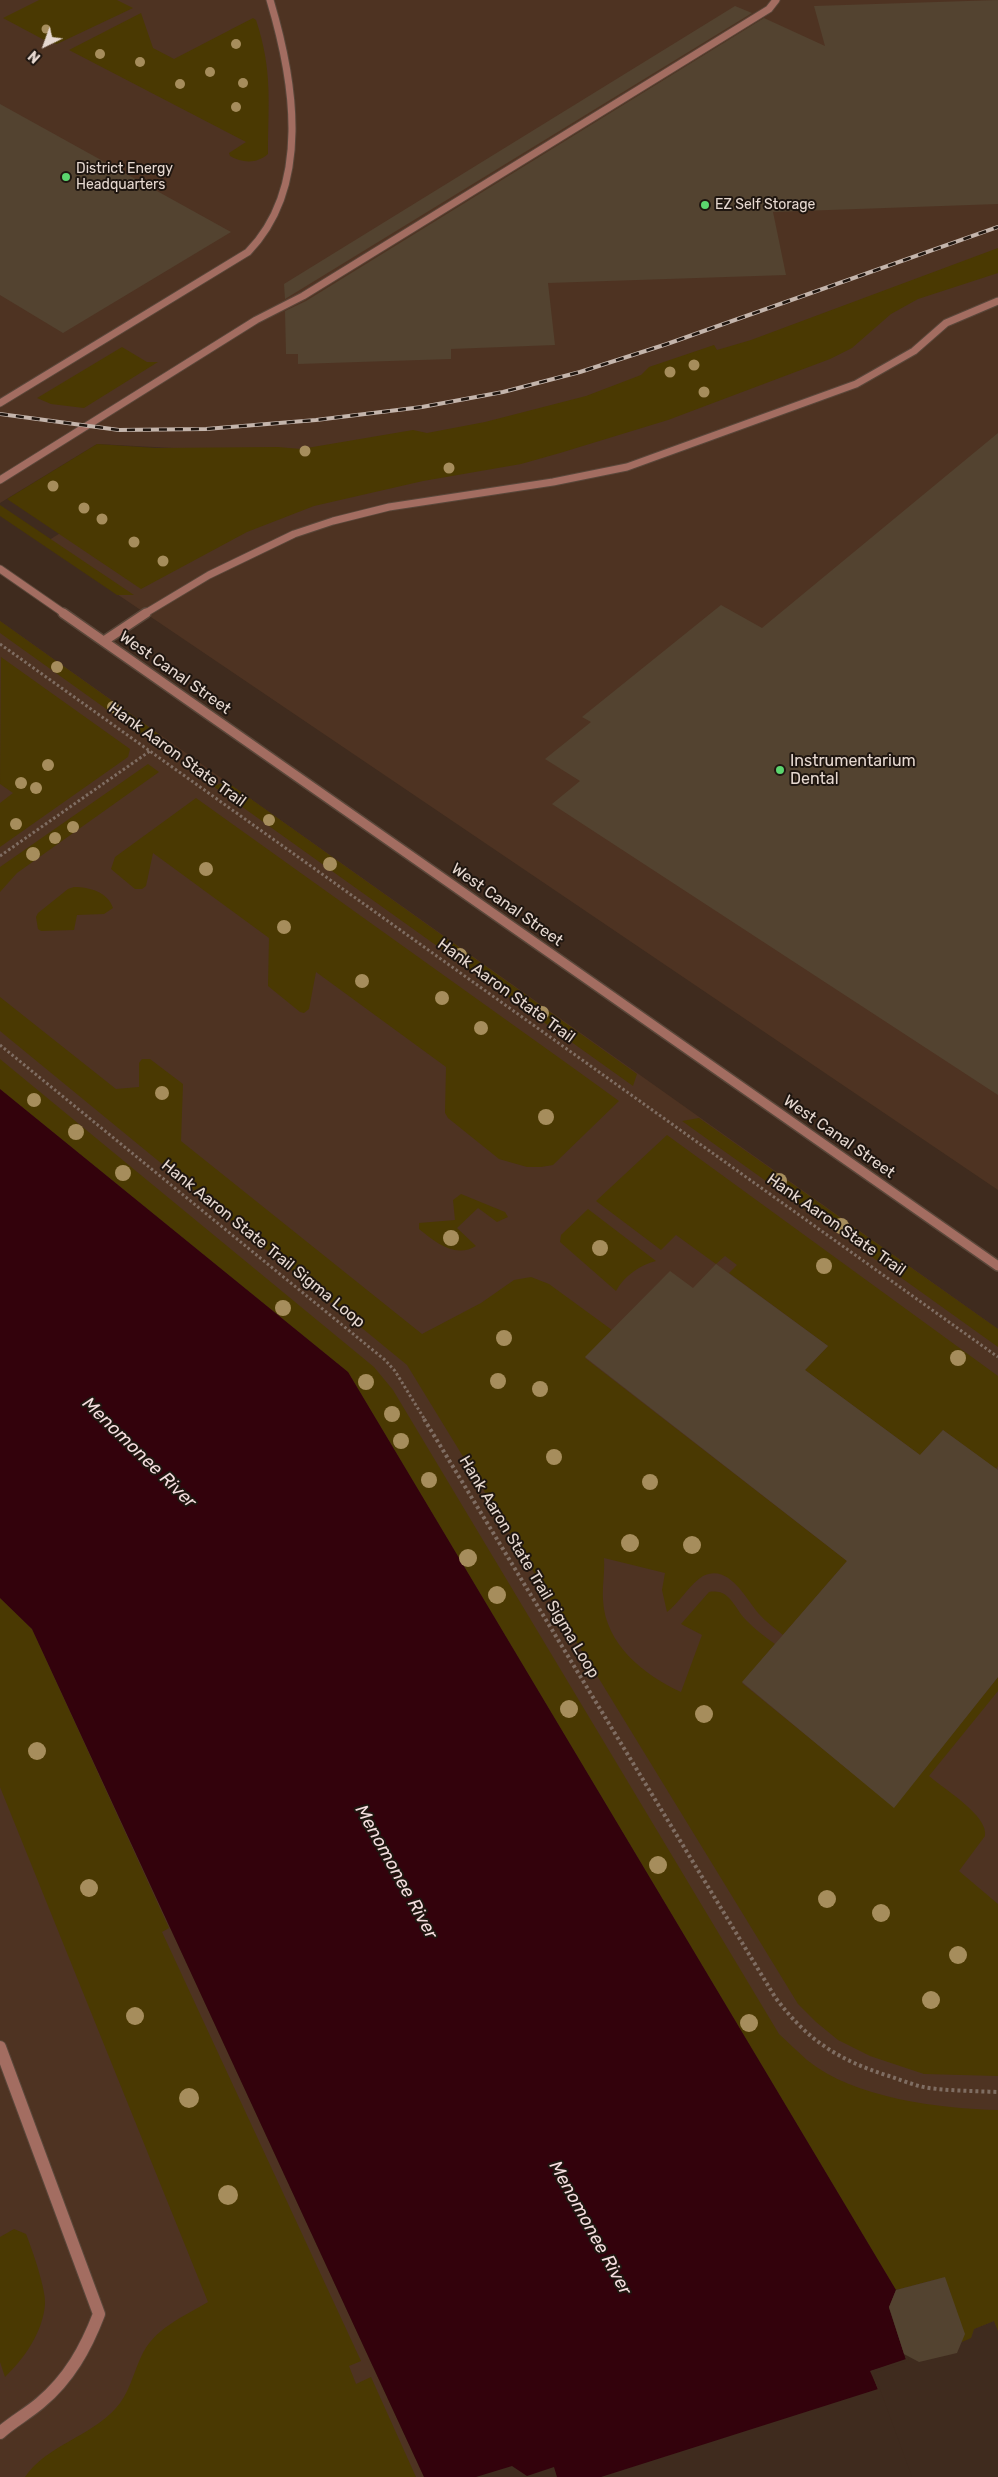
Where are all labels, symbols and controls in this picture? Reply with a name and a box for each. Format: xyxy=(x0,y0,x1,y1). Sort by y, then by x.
north arrow xyxy=(20,20,70,70)
text: N xyxy=(25,47,44,66)
place label: District Energy Headquarters xyxy=(76,161,173,193)
marker: District Energy Headquarters xyxy=(60,171,72,183)
place label: EZ Self Storage xyxy=(715,197,815,213)
marker: EZ Self Storage xyxy=(699,199,711,211)
street label: West Canal Street xyxy=(115,627,235,719)
street label: Hank Aaron State Trail xyxy=(105,699,249,811)
place label: Instrumentarium Dental xyxy=(790,751,916,789)
marker: Instrumentarium Dental xyxy=(774,764,786,776)
street label: West Canal Street xyxy=(447,859,567,951)
street label: Hank Aaron State Trail xyxy=(434,935,578,1047)
street label: West Canal Street xyxy=(779,1091,899,1183)
street label: Hank Aaron State Trail Sigma Loop xyxy=(157,1156,369,1332)
street label: Hank Aaron State Trail xyxy=(763,1170,909,1280)
water label: Menomonee River xyxy=(78,1393,200,1513)
street label: Hank Aaron State Trail Sigma Loop xyxy=(455,1452,603,1682)
water label: Menomonee River xyxy=(350,1801,442,1943)
water label: Menomonee River xyxy=(544,2157,636,2299)

